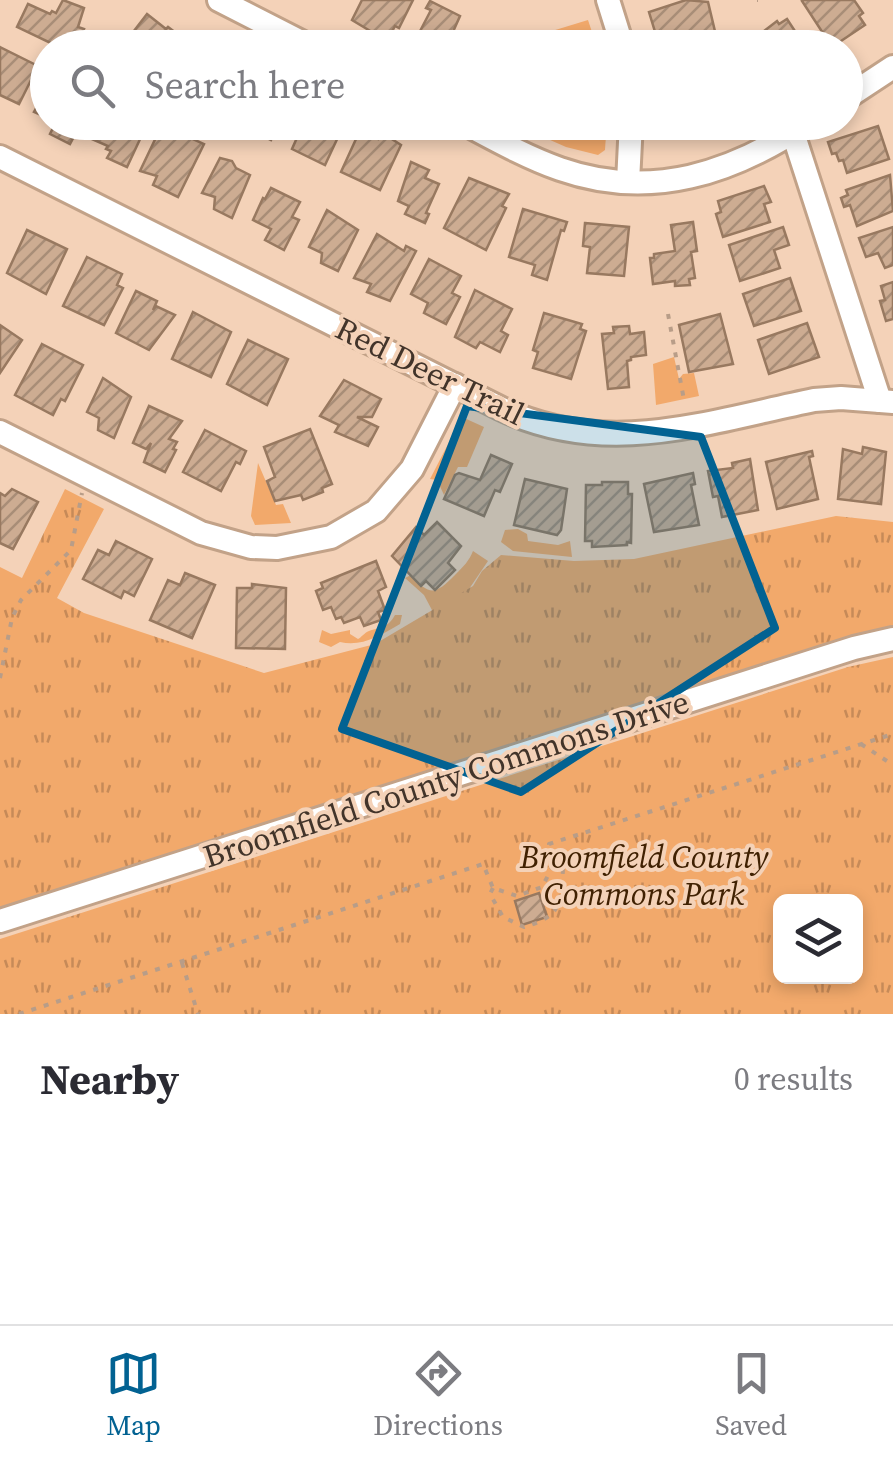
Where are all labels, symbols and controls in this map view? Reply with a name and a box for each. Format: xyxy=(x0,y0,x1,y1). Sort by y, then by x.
search box xyxy=(30,30,863,140)
icon: search xyxy=(65,58,120,113)
text: Search here xyxy=(145,59,345,111)
street label: Red Deer Trail xyxy=(328,306,532,436)
street label: Broomfield County Commons Drive xyxy=(197,680,695,878)
park label: Broomfield County Commons Park xyxy=(519,835,769,916)
map controls xyxy=(773,894,863,984)
button: layers xyxy=(773,894,863,984)
text: Nearby xyxy=(40,1050,179,1108)
text: 0 results xyxy=(734,1057,853,1101)
tab: Map xyxy=(106,1346,161,1444)
tab: Directions xyxy=(373,1346,503,1444)
tab: Saved xyxy=(715,1346,787,1444)

